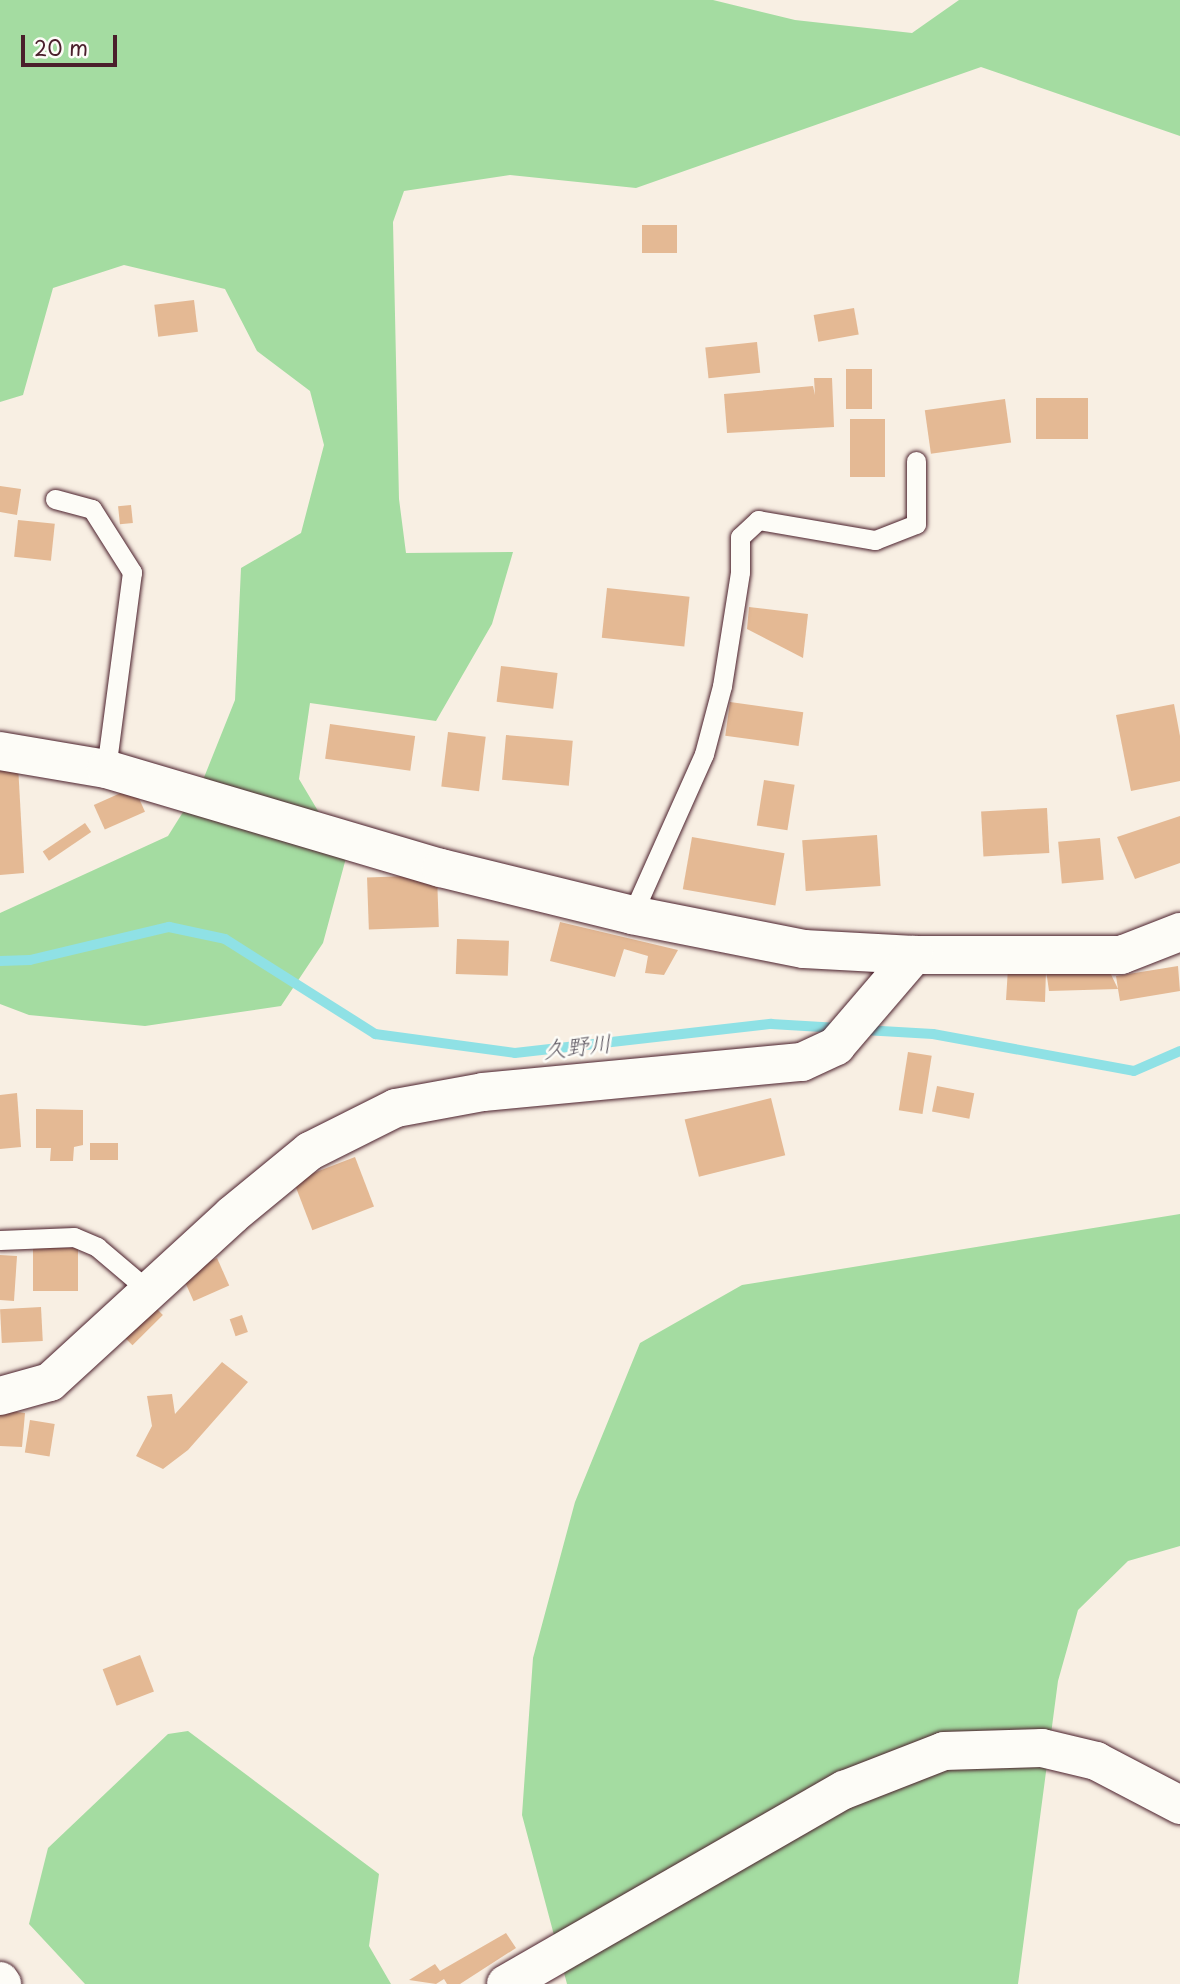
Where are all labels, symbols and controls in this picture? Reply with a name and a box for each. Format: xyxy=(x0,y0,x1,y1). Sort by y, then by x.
scale bar xyxy=(24,21,121,65)
text: 20 m xyxy=(34,31,88,63)
water label: 久野川 xyxy=(541,1029,613,1063)

